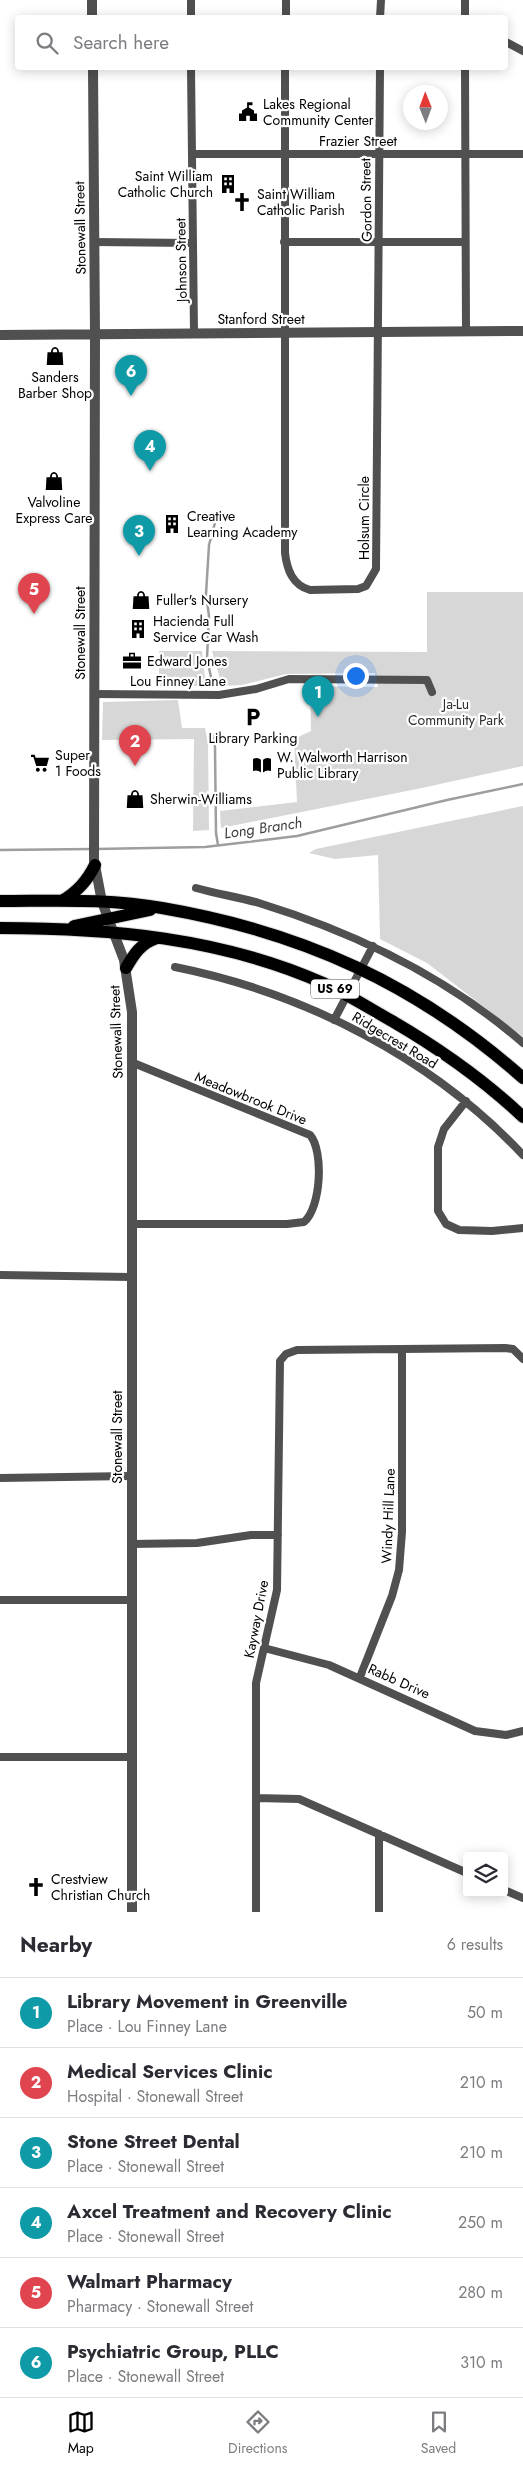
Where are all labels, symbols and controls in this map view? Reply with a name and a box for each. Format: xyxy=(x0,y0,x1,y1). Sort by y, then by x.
search box xyxy=(15,15,508,70)
icon: search xyxy=(33,29,61,57)
text: Search here xyxy=(73,29,169,56)
north arrow xyxy=(403,85,448,130)
place label: Lakes Regional Community Center xyxy=(263,94,374,130)
public building icon: Lakes Regional Community Center xyxy=(237,101,259,123)
street label: Frazier Street xyxy=(319,131,398,151)
street label: Gordon Street xyxy=(355,157,377,242)
place label: Saint William Catholic Church xyxy=(118,166,213,202)
building icon: Saint William Catholic Church xyxy=(217,173,239,195)
street label: Stonewall Street xyxy=(69,181,91,275)
place label: Saint William Catholic Parish xyxy=(257,184,345,220)
church icon: Saint William Catholic Parish xyxy=(231,191,253,213)
street label: Johnson Street xyxy=(170,217,192,304)
street label: Stanford Street xyxy=(217,309,305,329)
shop icon: Sanders Barber Shop xyxy=(44,345,66,367)
pin: 6 xyxy=(115,355,147,396)
place label: Sanders Barber Shop xyxy=(18,367,92,403)
pin: 4 xyxy=(134,430,166,471)
shop icon: Valvoline Express Care xyxy=(43,470,65,492)
street label: Holsum Circle xyxy=(354,476,374,560)
place label: Valvoline Express Care xyxy=(16,492,92,528)
place label: Creative Learning Academy xyxy=(187,506,298,542)
building icon: Creative Learning Academy xyxy=(161,513,183,535)
pin: 3 xyxy=(123,515,155,556)
pin: 5 xyxy=(18,573,50,614)
street label: Stonewall Street xyxy=(70,586,90,680)
shop icon: Fuller's Nursery xyxy=(130,589,152,611)
place label: Fuller's Nursery xyxy=(156,590,249,610)
place label: Hacienda Full Service Car Wash xyxy=(153,611,259,647)
building icon: Hacienda Full Service Car Wash xyxy=(127,618,149,640)
office icon: Edward Jones xyxy=(121,650,143,672)
place label: Edward Jones xyxy=(147,651,227,671)
your location xyxy=(343,663,369,689)
street label: Lou Finney Lane xyxy=(130,671,226,691)
pin: 1 xyxy=(302,676,334,717)
park label: Ja-Lu Community Park xyxy=(408,694,505,730)
parking icon: Library Parking xyxy=(242,706,264,728)
pin: 2 xyxy=(119,725,151,766)
place label: Library Parking xyxy=(209,728,297,748)
place label: Super 1 Foods xyxy=(55,745,101,781)
place label: W. Walworth Harrison Public Library xyxy=(277,747,408,783)
supermarket icon: Super 1 Foods xyxy=(29,752,51,774)
library icon: W. Walworth Harrison Public Library xyxy=(251,754,273,776)
shop icon: Sherwin-Williams xyxy=(124,788,146,810)
place label: Sherwin-Williams xyxy=(150,789,252,809)
water label: Long Branch xyxy=(223,812,303,844)
road number: US 69 xyxy=(311,980,359,999)
street label: Stonewall Street xyxy=(104,984,128,1079)
street label: Ridgecrest Road xyxy=(348,1007,442,1073)
street label: Meadowbrook Drive xyxy=(192,1066,310,1130)
street label: Stonewall Street xyxy=(107,1390,127,1484)
street label: Windy Hill Lane xyxy=(376,1468,400,1564)
street label: Kayway Drive xyxy=(239,1578,273,1660)
street label: Rabb Drive xyxy=(365,1658,433,1704)
map controls xyxy=(463,1852,508,1897)
button: layers xyxy=(463,1852,508,1897)
place label: Crestview Christian Church xyxy=(51,1869,150,1905)
church icon: Crestview Christian Church xyxy=(25,1876,47,1898)
text: Nearby xyxy=(20,1930,92,1960)
text: 6 results xyxy=(447,1933,503,1956)
text: Library Movement in Greenville xyxy=(67,1988,348,2015)
text: 1 xyxy=(32,2001,40,2024)
text: 50 m xyxy=(467,2001,503,2024)
text: Place · Lou Finney Lane xyxy=(67,2015,227,2038)
text: Medical Services Clinic xyxy=(67,2058,273,2085)
text: 2 xyxy=(31,2071,41,2094)
text: 210 m xyxy=(460,2071,503,2094)
text: Hospital · Stonewall Street xyxy=(67,2085,243,2108)
text: Stone Street Dental xyxy=(67,2128,240,2155)
text: 3 xyxy=(31,2141,41,2164)
text: 210 m xyxy=(460,2141,503,2164)
text: Place · Stonewall Street xyxy=(67,2155,224,2178)
text: Axcel Treatment and Recovery Clinic xyxy=(67,2198,392,2225)
text: 4 xyxy=(30,2211,42,2234)
text: 250 m xyxy=(458,2211,503,2234)
text: Place · Stonewall Street xyxy=(67,2225,224,2248)
text: Walmart Pharmacy xyxy=(67,2268,232,2295)
text: 5 xyxy=(31,2281,41,2304)
text: 280 m xyxy=(458,2281,503,2304)
text: Pharmacy · Stonewall Street xyxy=(67,2295,253,2318)
text: Psychiatric Group, PLLC xyxy=(67,2338,279,2365)
text: 6 xyxy=(31,2351,41,2374)
text: 310 m xyxy=(460,2351,503,2374)
text: Place · Stonewall Street xyxy=(67,2365,224,2388)
tab: Map xyxy=(67,2408,95,2458)
tab: Directions xyxy=(228,2408,287,2458)
tab: Saved xyxy=(421,2408,456,2458)

